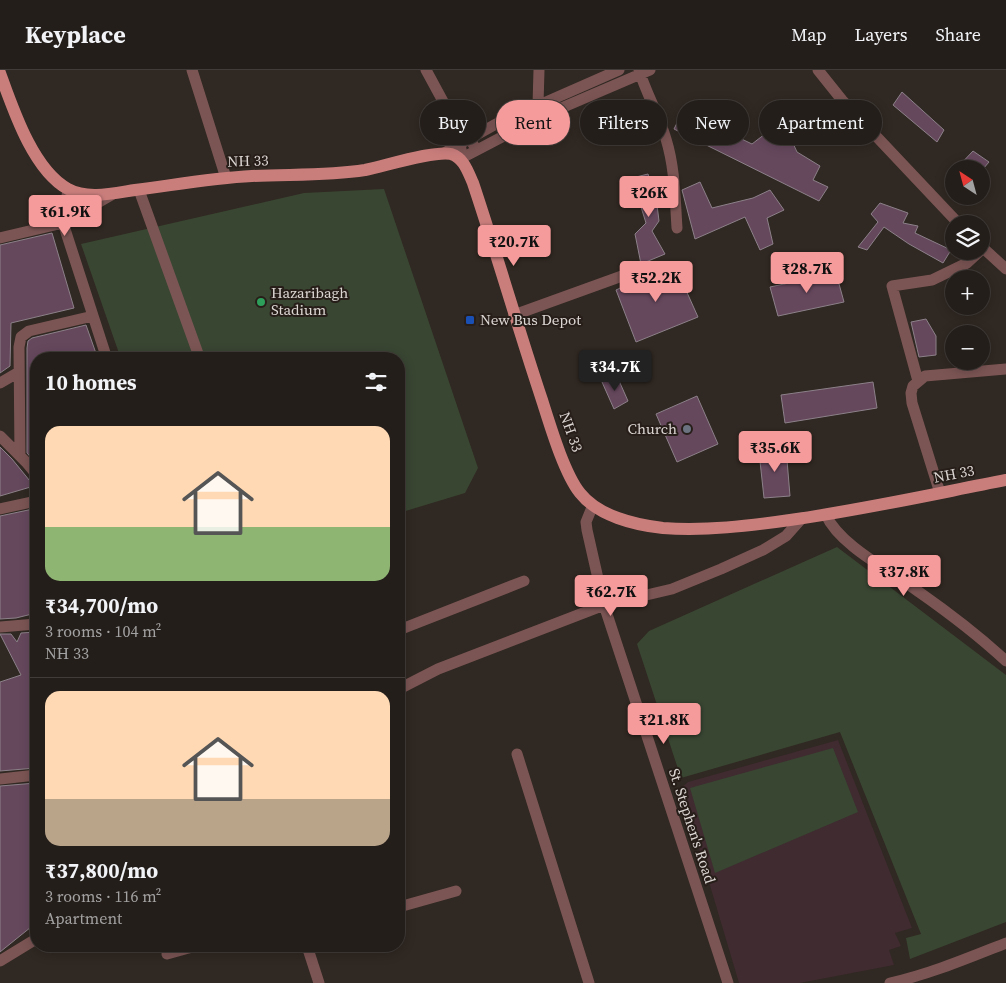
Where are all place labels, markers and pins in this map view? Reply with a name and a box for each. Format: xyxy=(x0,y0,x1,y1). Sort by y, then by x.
pin: ₹26K xyxy=(619,176,679,218)
pin: ₹61.9K xyxy=(24,194,106,237)
pin: ₹20.7K xyxy=(473,224,555,267)
pin: ₹28.7K xyxy=(766,252,848,294)
pin: ₹52.2K xyxy=(615,260,697,303)
place label: Hazaribagh Stadium xyxy=(271,282,348,320)
marker: Hazaribagh Stadium xyxy=(255,296,267,308)
place label: New Bus Depot xyxy=(480,309,581,330)
marker: New Bus Depot xyxy=(464,314,476,326)
pin: ₹34.7K xyxy=(574,350,656,392)
place label: Church xyxy=(627,418,677,439)
marker: Church xyxy=(681,423,693,435)
pin: ₹35.6K xyxy=(734,430,816,473)
pin: ₹37.8K xyxy=(863,554,945,597)
pin: ₹62.7K xyxy=(570,574,652,617)
pin: ₹21.8K xyxy=(623,702,705,745)

